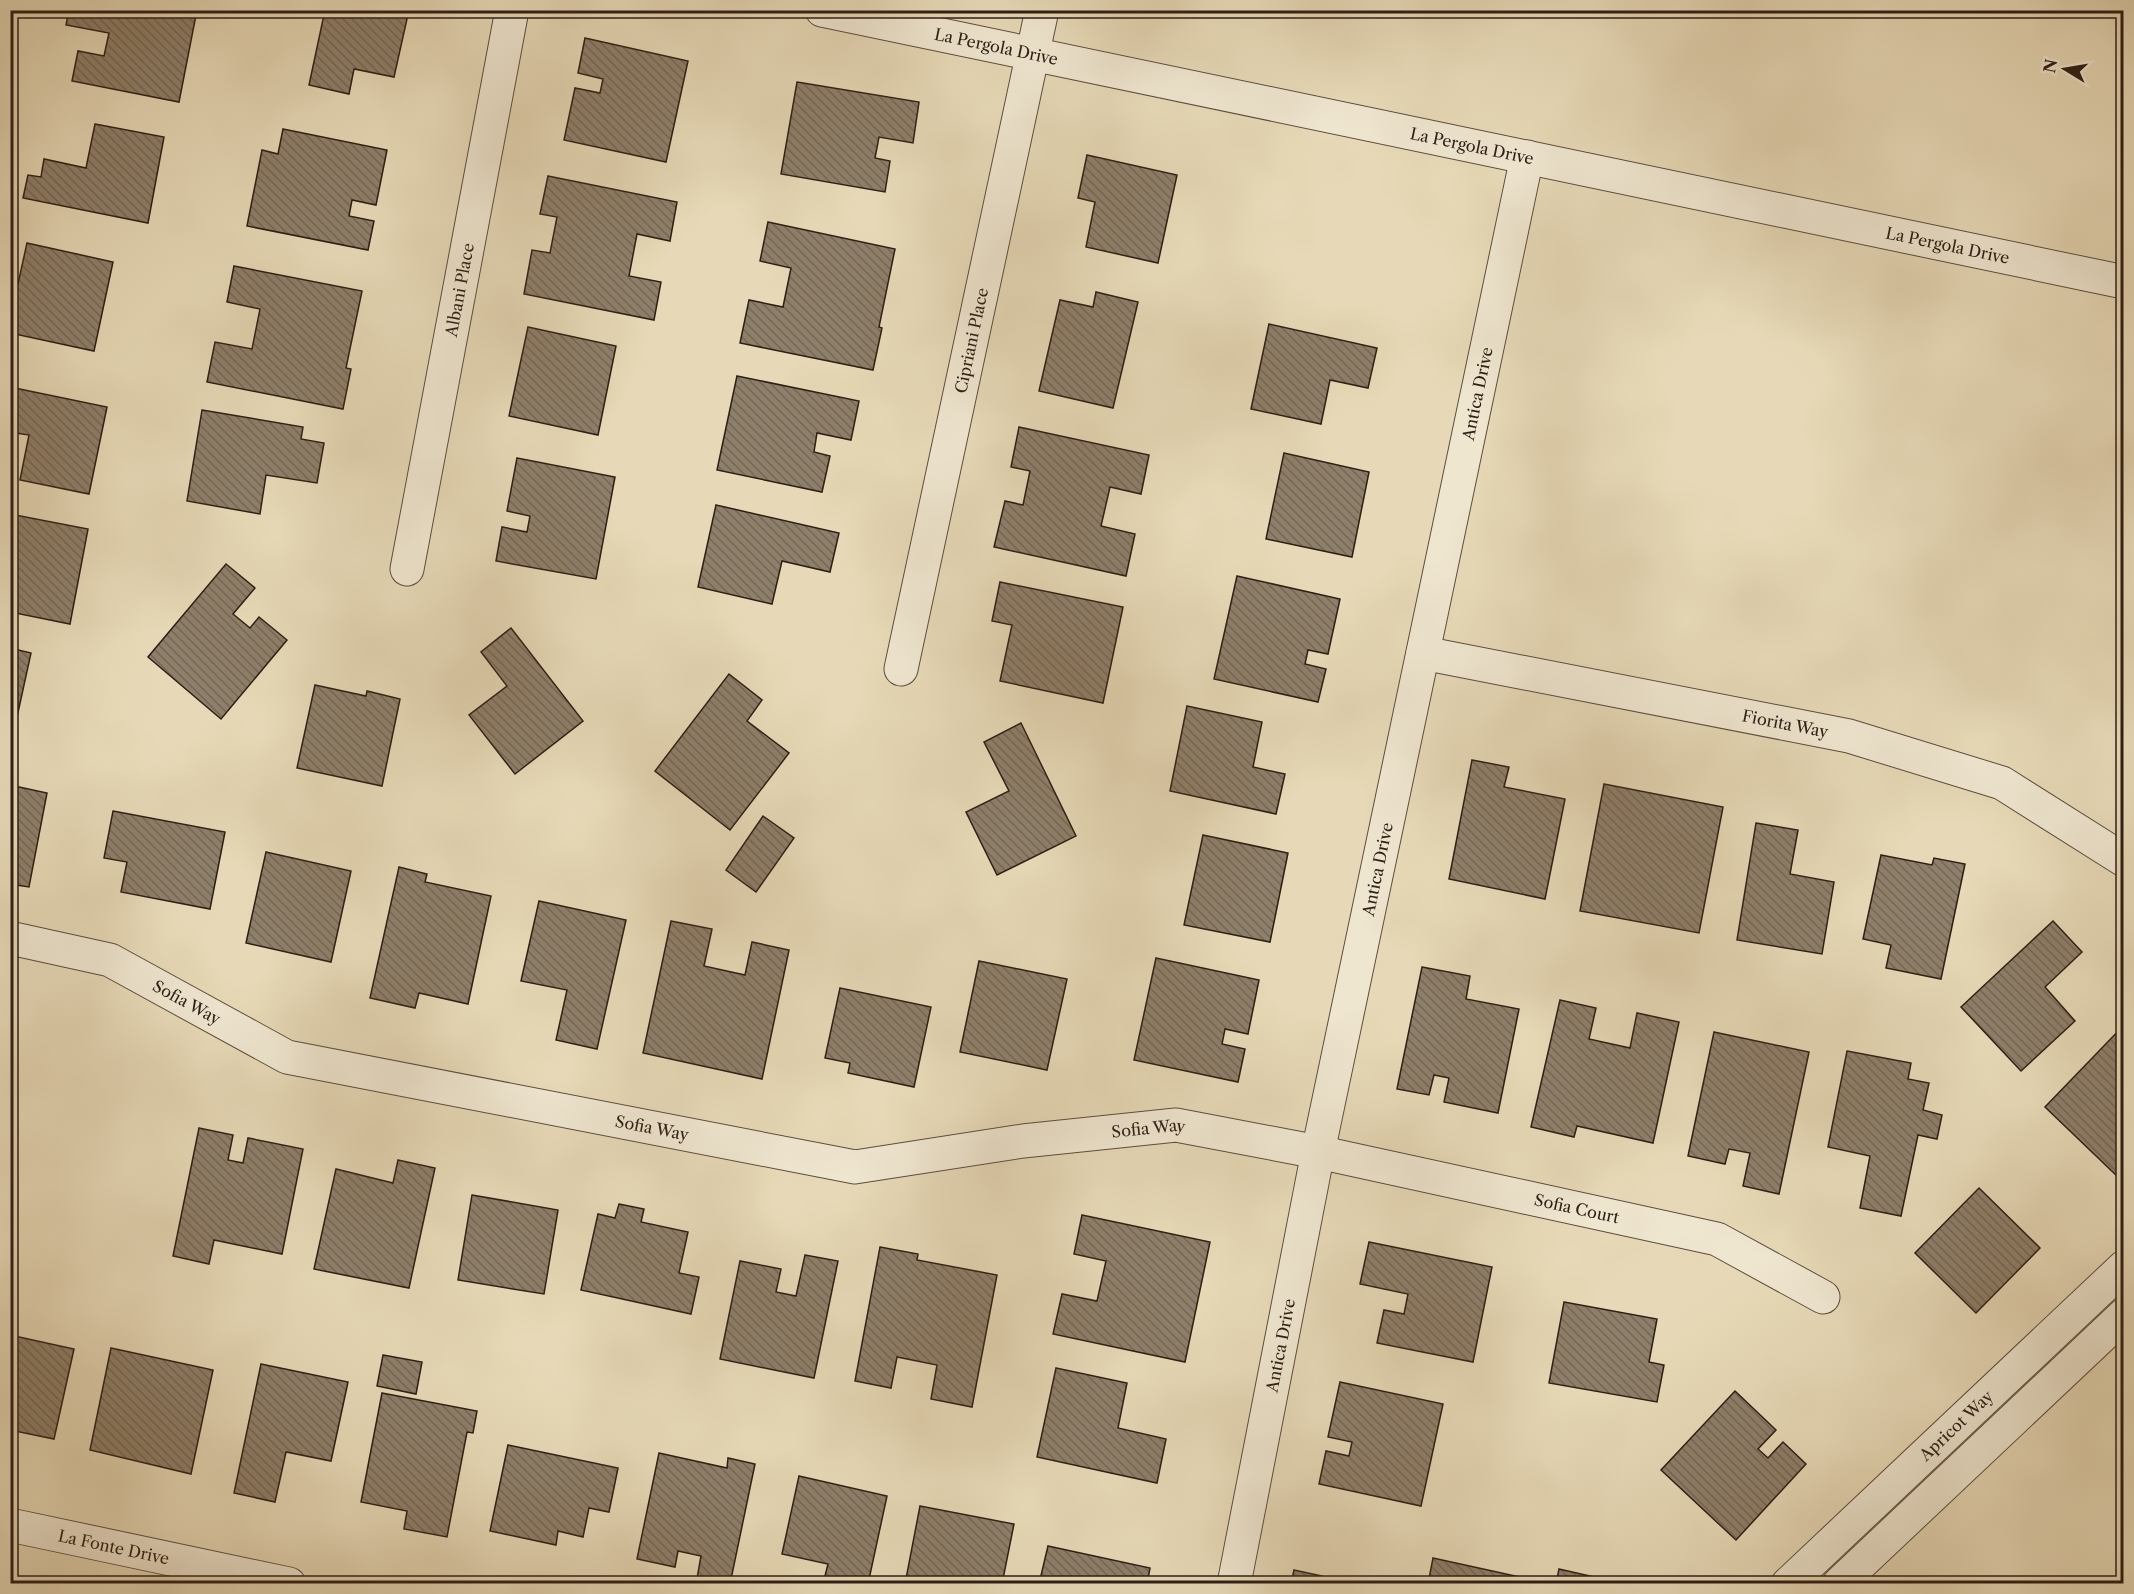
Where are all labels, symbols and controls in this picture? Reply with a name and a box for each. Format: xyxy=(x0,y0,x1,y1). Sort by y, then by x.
street label: La Pergola Drive xyxy=(933,24,1060,69)
north arrow xyxy=(2035,39,2095,99)
text: N xyxy=(2039,57,2061,75)
street label: La Pergola Drive xyxy=(1408,123,1536,168)
street label: La Pergola Drive xyxy=(1884,223,2011,268)
street label: Albani Place xyxy=(441,241,478,339)
street label: Cipriani Place xyxy=(950,286,992,395)
street label: Antica Drive xyxy=(1458,345,1497,443)
street label: Fiorita Way xyxy=(1740,705,1831,742)
street label: Antica Drive xyxy=(1358,821,1397,919)
street label: Sofia Way xyxy=(149,975,225,1029)
street label: Sofia Way xyxy=(614,1111,691,1145)
street label: Sofia Way xyxy=(1110,1115,1188,1142)
street label: Sofia Court xyxy=(1532,1189,1621,1227)
street label: Antica Drive xyxy=(1261,1297,1299,1395)
street label: Apricot Way xyxy=(1914,1385,1998,1466)
street label: La Fonte Drive xyxy=(56,1525,171,1568)

